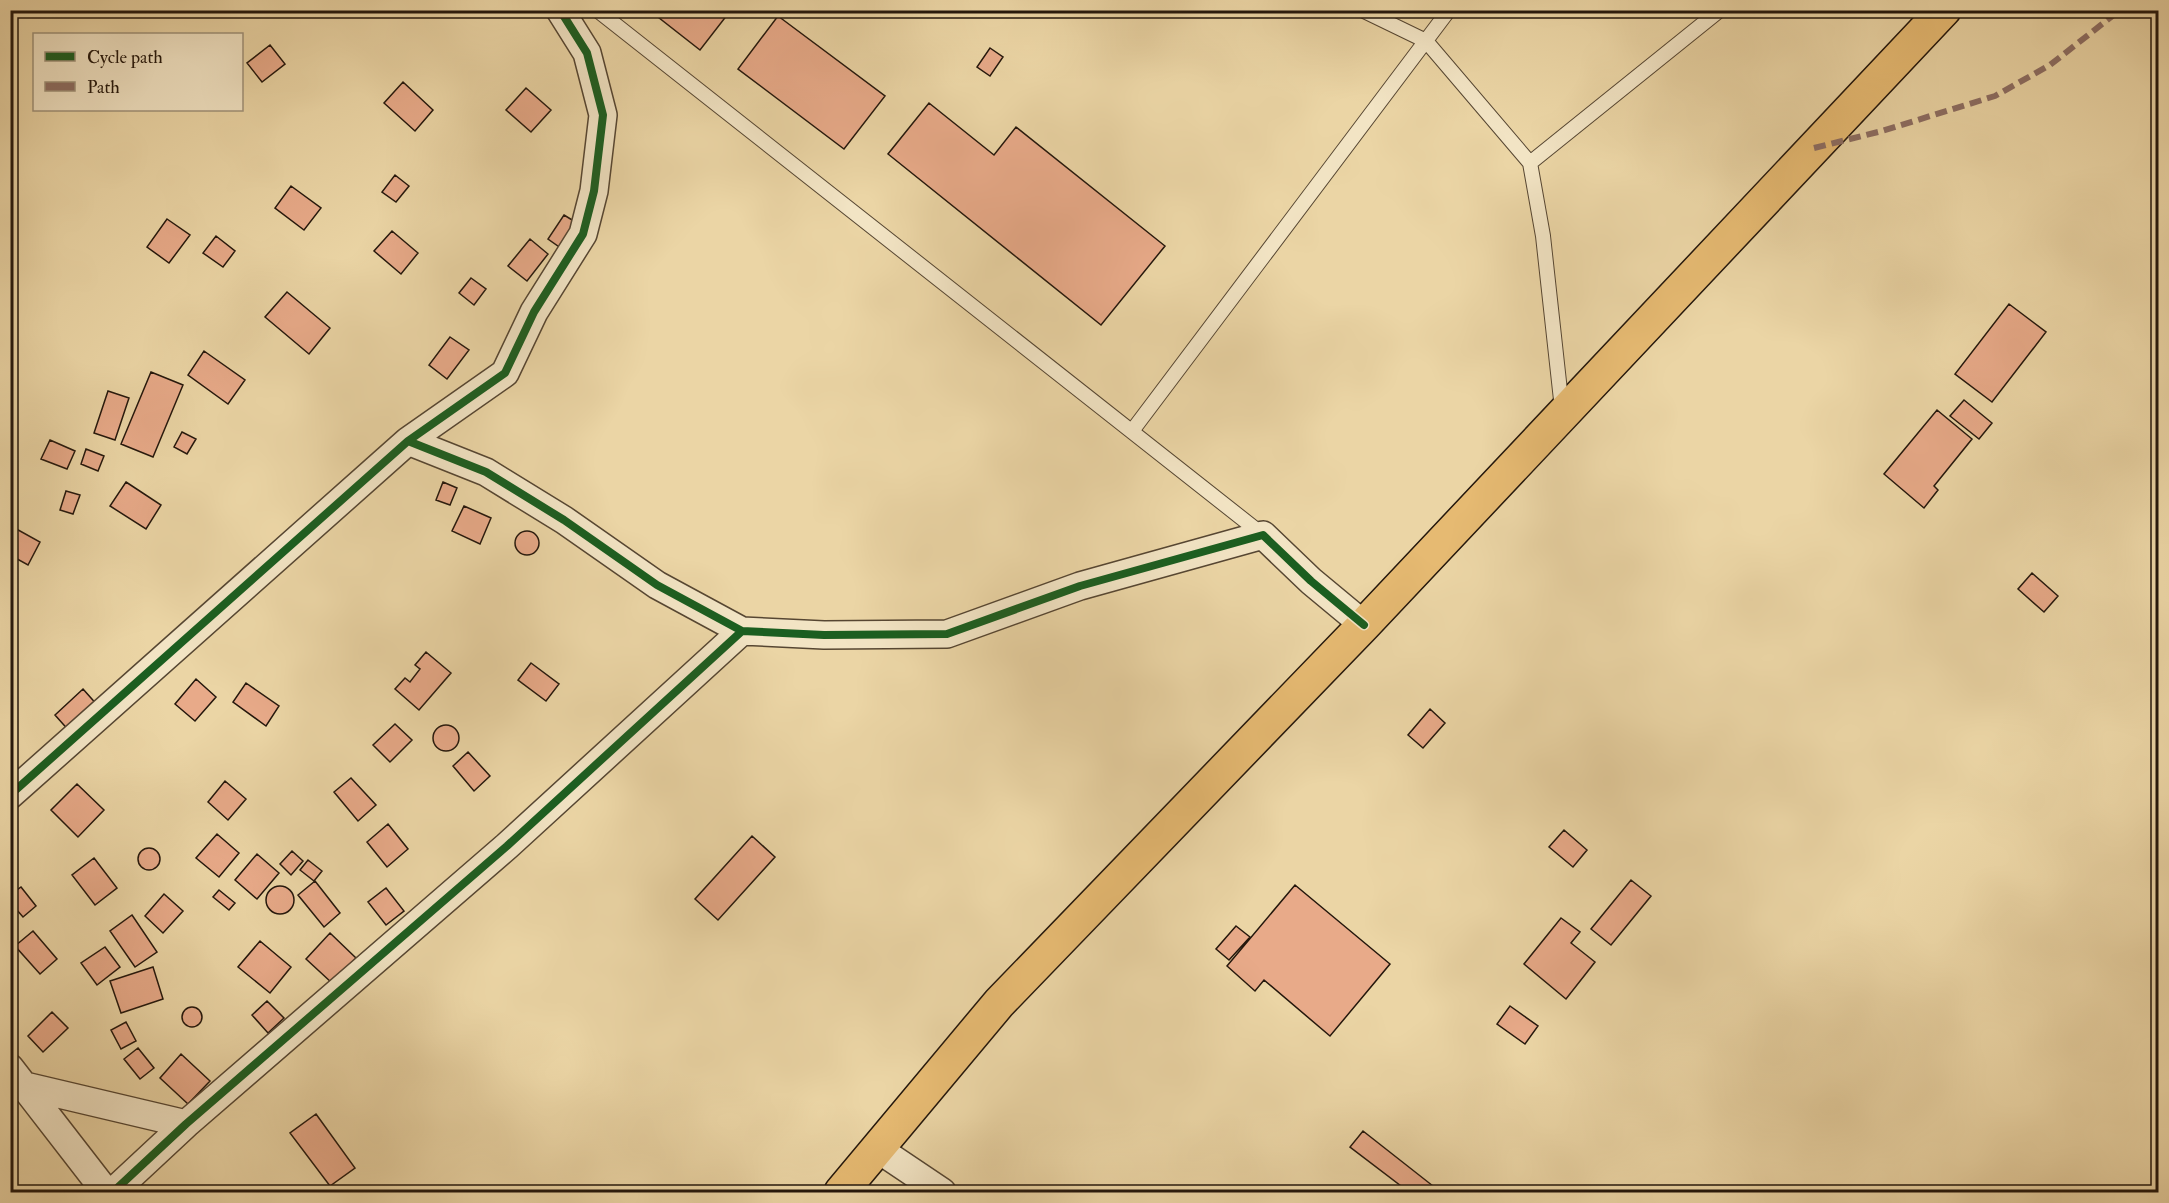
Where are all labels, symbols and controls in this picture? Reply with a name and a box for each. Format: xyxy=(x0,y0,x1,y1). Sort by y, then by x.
legend xyxy=(33,33,243,111)
text: Cycle path xyxy=(87,46,163,69)
text: Path xyxy=(87,76,120,99)

